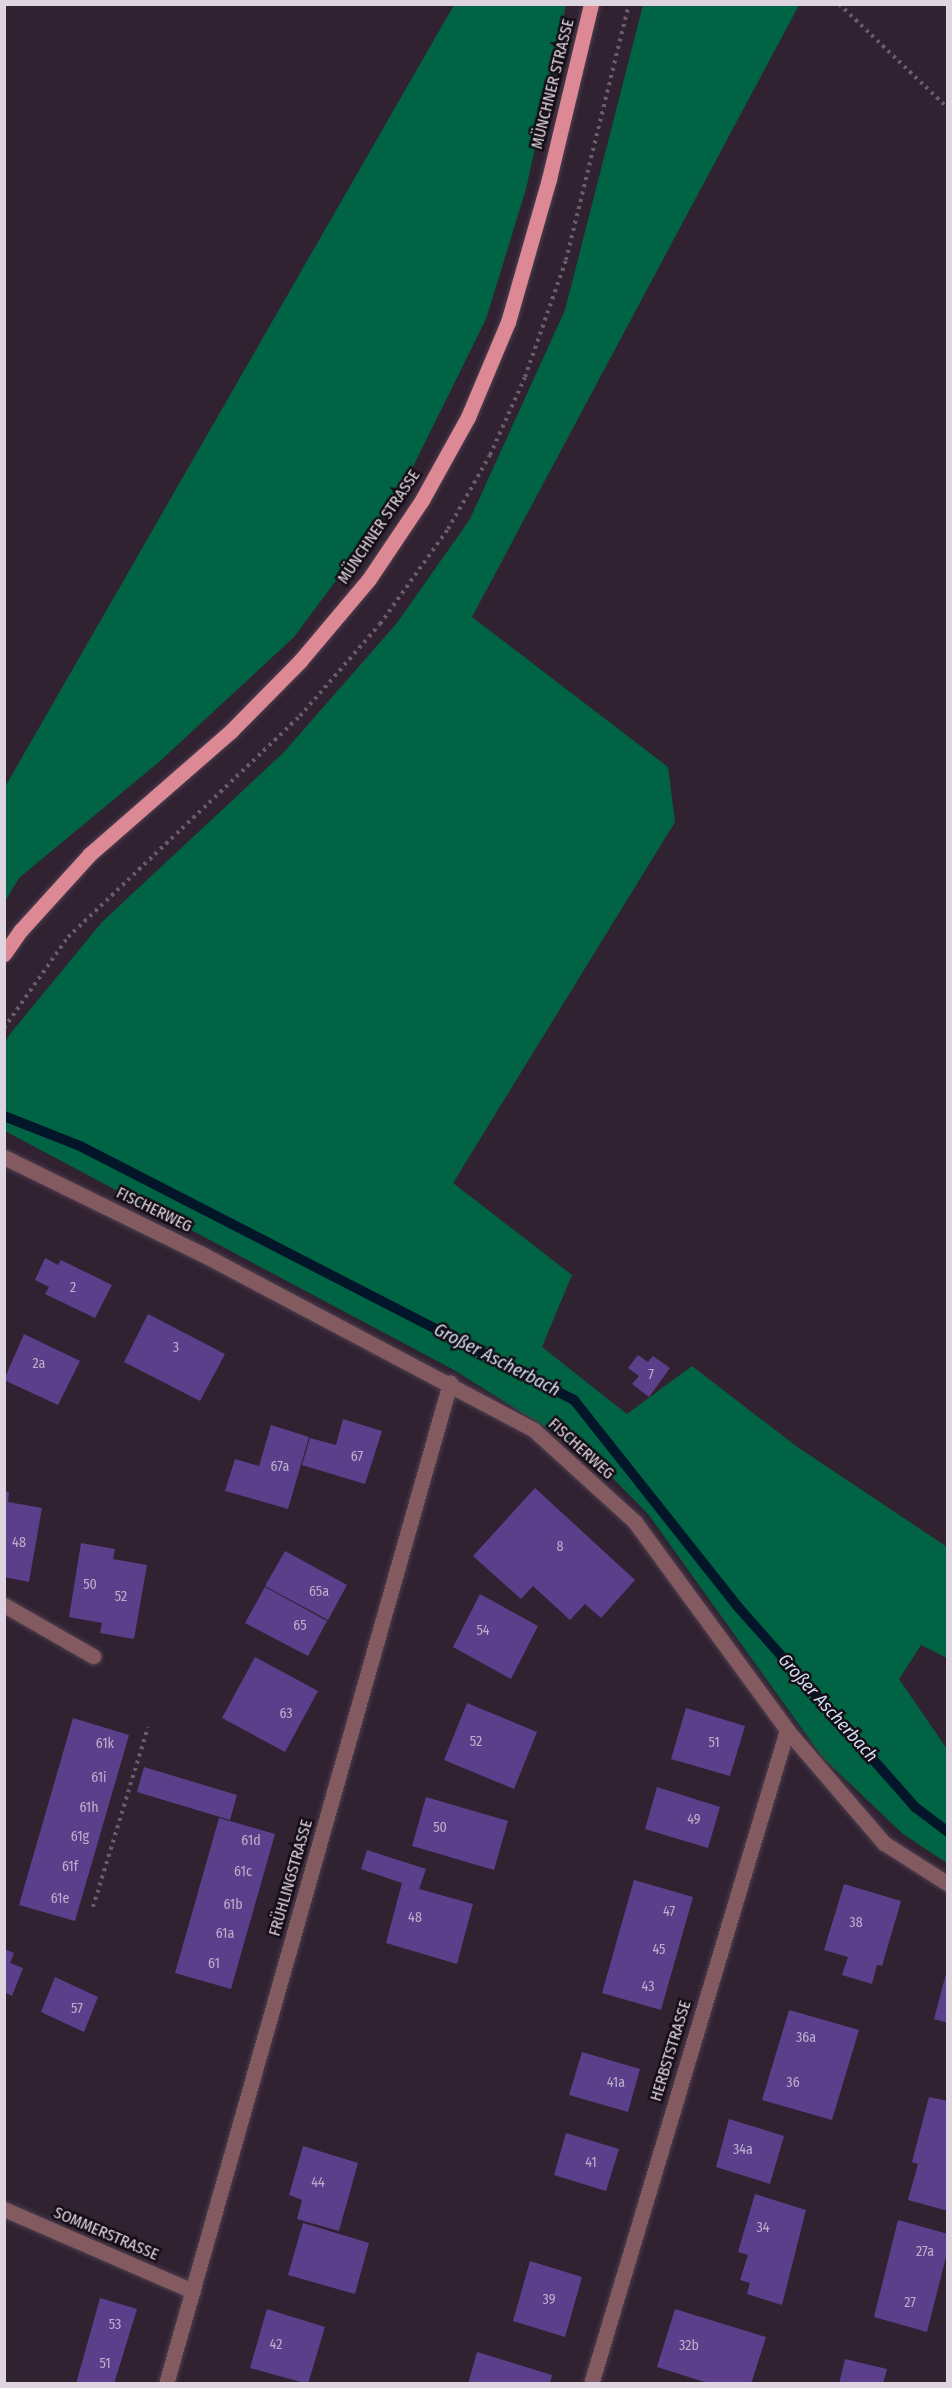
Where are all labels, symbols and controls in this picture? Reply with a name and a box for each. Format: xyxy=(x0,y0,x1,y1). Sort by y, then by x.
street label: MÜNCHNER STRASSE xyxy=(528,17,578,151)
street label: MÜNCHNER STRASSE xyxy=(334,466,424,588)
street label: FISCHERWEG xyxy=(113,1183,195,1237)
house number: 2 xyxy=(70,1280,76,1296)
water label: Großer Ascherbach xyxy=(430,1319,564,1401)
house number: 3 xyxy=(173,1340,179,1356)
house number: 2a xyxy=(33,1356,45,1372)
house number: 7 xyxy=(648,1367,654,1383)
street label: FISCHERWEG xyxy=(544,1415,618,1483)
house number: 67 xyxy=(351,1449,363,1465)
house number: 67a xyxy=(271,1459,289,1475)
house number: 48 xyxy=(12,1535,26,1551)
house number: 8 xyxy=(557,1539,563,1555)
house number: 50 xyxy=(83,1577,97,1593)
house number: 65a xyxy=(309,1584,329,1600)
house number: 52 xyxy=(115,1589,127,1605)
house number: 65 xyxy=(293,1618,307,1634)
house number: 54 xyxy=(476,1623,490,1639)
water label: Großer Ascherbach xyxy=(774,1649,882,1767)
house number: 63 xyxy=(279,1706,293,1722)
house number: 52 xyxy=(470,1734,482,1750)
house number: 51 xyxy=(708,1735,720,1751)
house number: 61k xyxy=(96,1736,114,1752)
house number: 61i xyxy=(91,1770,107,1786)
house number: 61h xyxy=(79,1800,99,1816)
house number: 49 xyxy=(687,1812,701,1828)
street label: FRÜHLINGSTRASSE xyxy=(265,1818,317,1938)
house number: 50 xyxy=(433,1820,447,1836)
house number: 61g xyxy=(71,1829,89,1845)
house number: 61d xyxy=(241,1833,261,1849)
house number: 61f xyxy=(62,1859,78,1875)
house number: 61c xyxy=(234,1864,252,1880)
house number: 61e xyxy=(51,1891,69,1907)
house number: 61b xyxy=(223,1897,243,1913)
house number: 47 xyxy=(663,1904,675,1920)
house number: 48 xyxy=(408,1910,422,1926)
house number: 38 xyxy=(849,1915,863,1931)
house number: 61a xyxy=(216,1926,234,1942)
house number: 45 xyxy=(652,1942,666,1958)
house number: 61 xyxy=(208,1956,220,1972)
house number: 43 xyxy=(642,1979,654,1995)
street label: HERBSTSTRASSE xyxy=(647,1998,695,2104)
house number: 57 xyxy=(71,2001,83,2017)
house number: 36a xyxy=(796,2030,816,2046)
house number: 41a xyxy=(607,2075,625,2091)
house number: 36 xyxy=(786,2075,800,2091)
house number: 34a xyxy=(733,2142,753,2158)
house number: 41 xyxy=(585,2155,597,2171)
house number: 44 xyxy=(311,2175,325,2191)
street label: SOMMERSTRASSE xyxy=(51,2203,161,2265)
house number: 34 xyxy=(756,2220,770,2236)
house number: 27a xyxy=(916,2244,934,2260)
house number: 39 xyxy=(543,2292,555,2308)
house number: 27 xyxy=(904,2295,916,2311)
house number: 53 xyxy=(109,2317,121,2333)
house number: 42 xyxy=(270,2337,282,2353)
house number: 32b xyxy=(679,2338,699,2354)
house number: 51 xyxy=(99,2356,111,2372)

